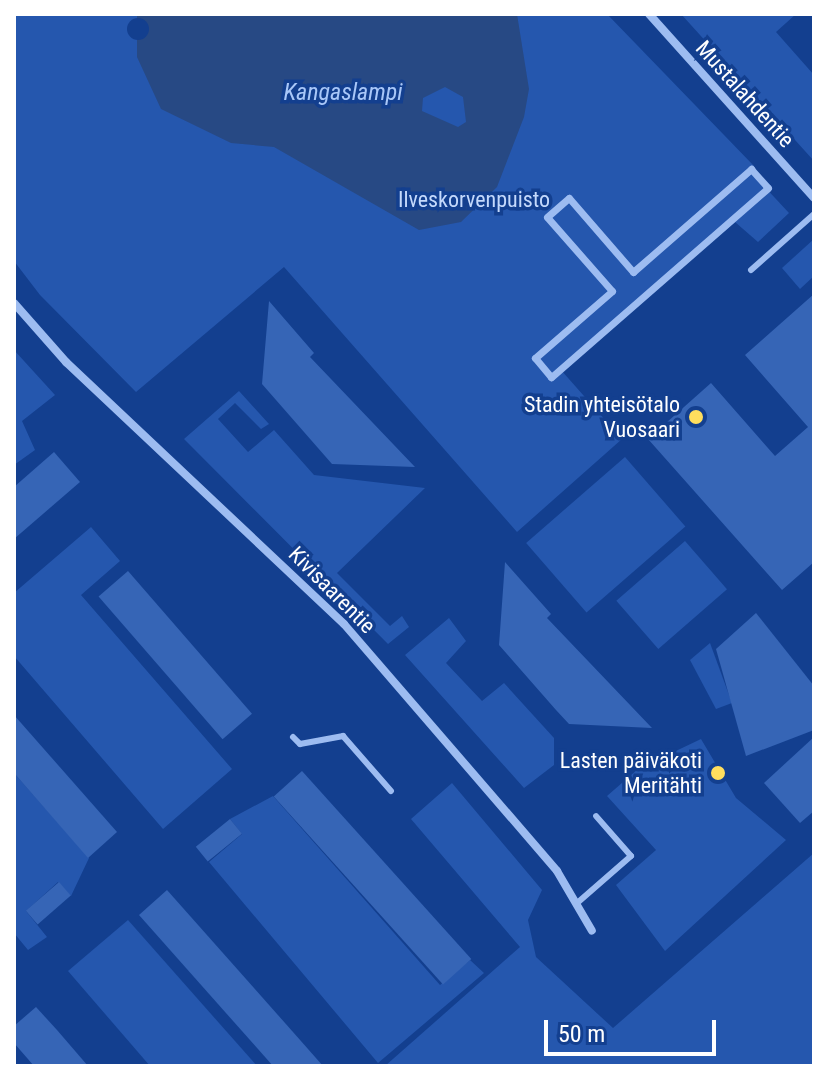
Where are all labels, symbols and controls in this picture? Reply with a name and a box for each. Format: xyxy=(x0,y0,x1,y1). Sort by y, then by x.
street label: Mustalahdentie xyxy=(690,35,800,153)
water label: Kangaslampi xyxy=(283,79,403,107)
park label: Ilveskorvenpuisto xyxy=(398,187,550,213)
place label: Stadin yhteisötalo Vuosaari xyxy=(524,391,680,442)
marker: Stadin yhteisötalo Vuosaari xyxy=(687,408,705,426)
street label: Kivisaarentie xyxy=(283,541,381,639)
place label: Lasten päiväkoti Meritähti xyxy=(560,747,702,798)
marker: Lasten päiväkoti Meritähti xyxy=(709,764,727,782)
scale bar xyxy=(548,1004,720,1054)
text: 50 m xyxy=(558,1020,605,1048)

